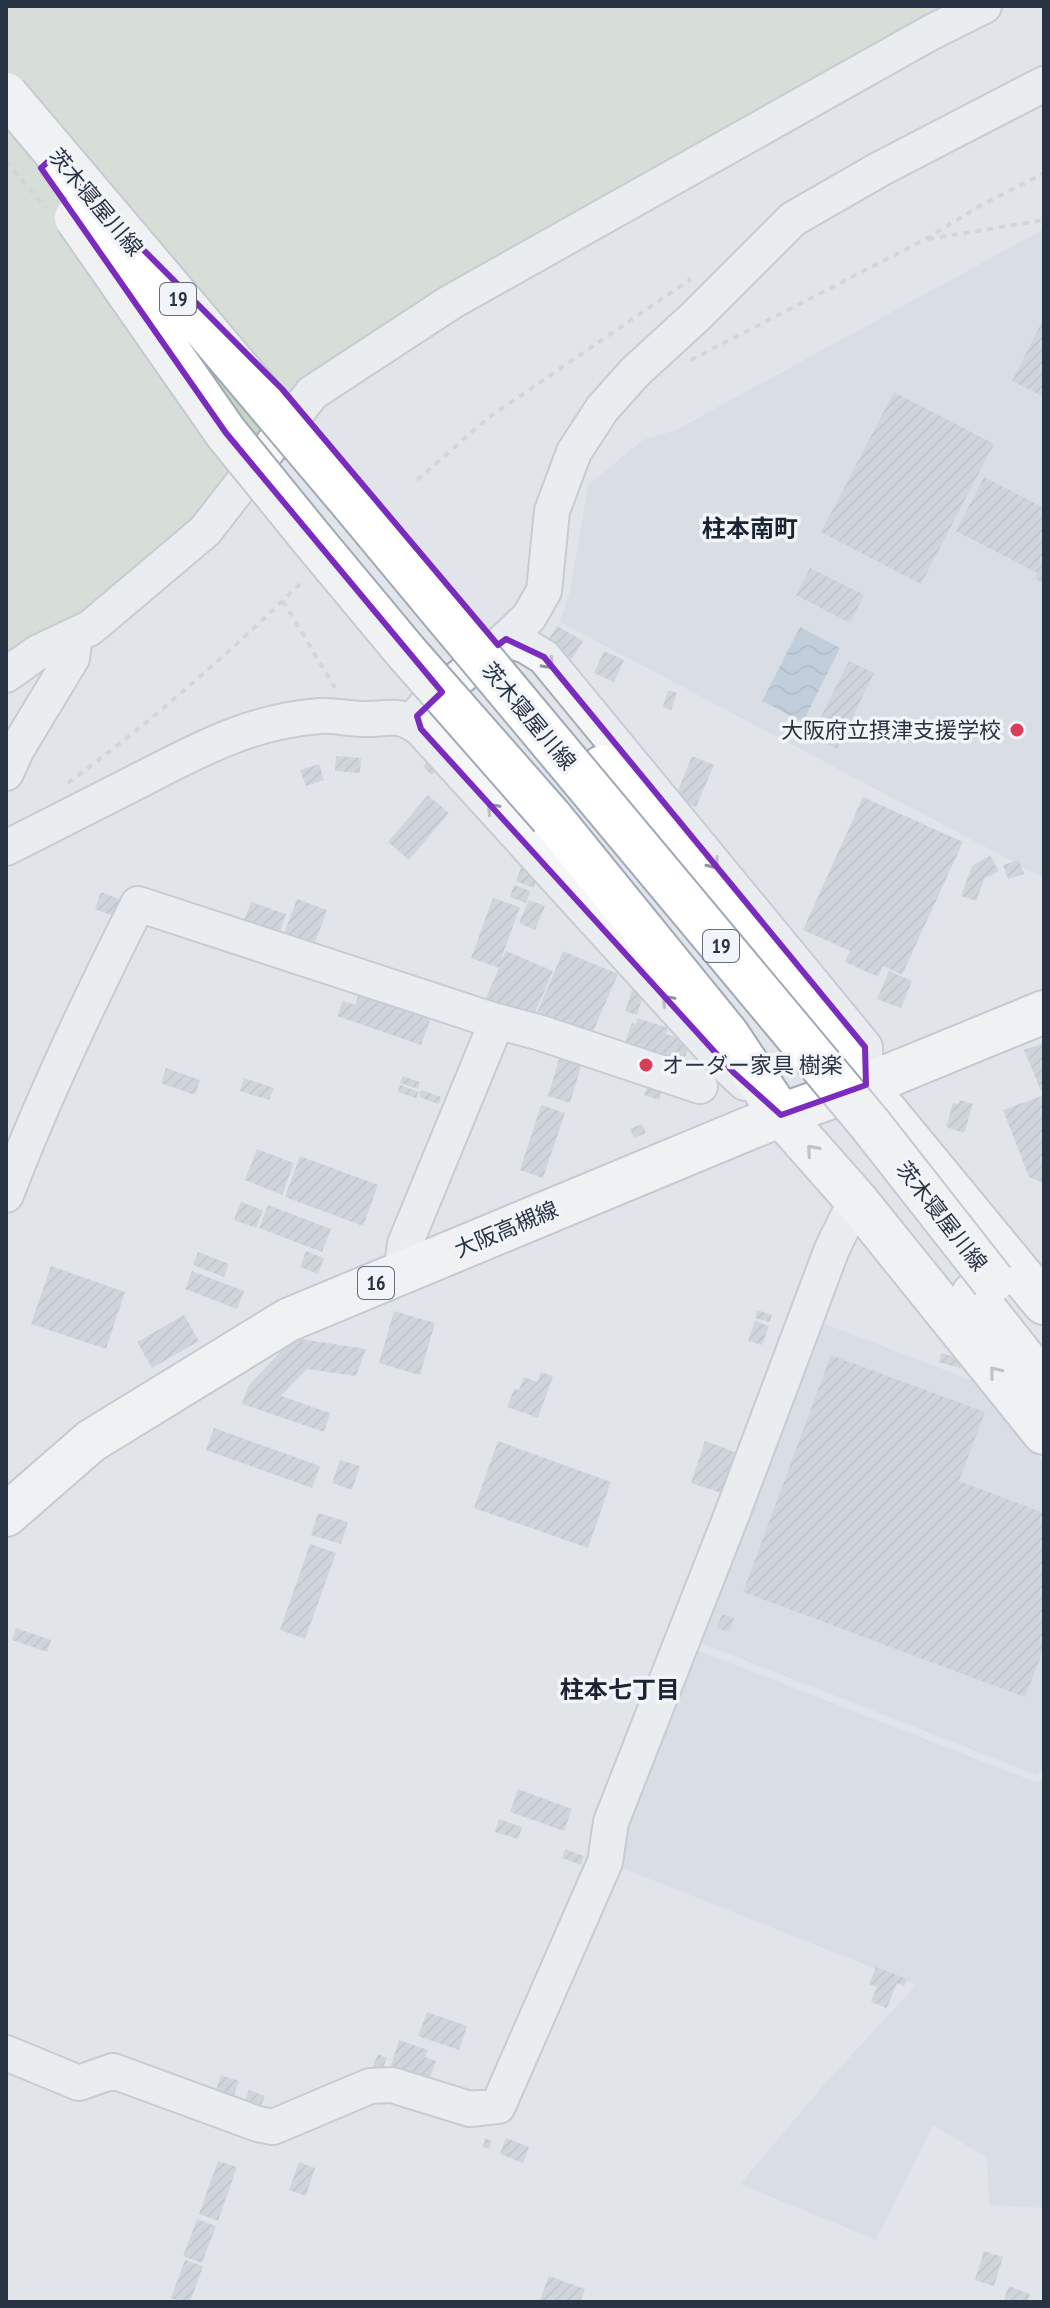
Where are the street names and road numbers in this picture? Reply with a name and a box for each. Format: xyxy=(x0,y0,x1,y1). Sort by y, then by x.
street label: 茨木寝屋川線 xyxy=(43,142,149,262)
road number: 19 xyxy=(160,283,196,315)
street label: 茨木寝屋川線 xyxy=(476,656,582,776)
road number: 19 xyxy=(703,930,739,962)
street label: 茨木寝屋川線 xyxy=(890,1155,994,1277)
street label: 大阪高槻線 xyxy=(450,1195,562,1263)
road number: 16 xyxy=(358,1267,394,1299)

